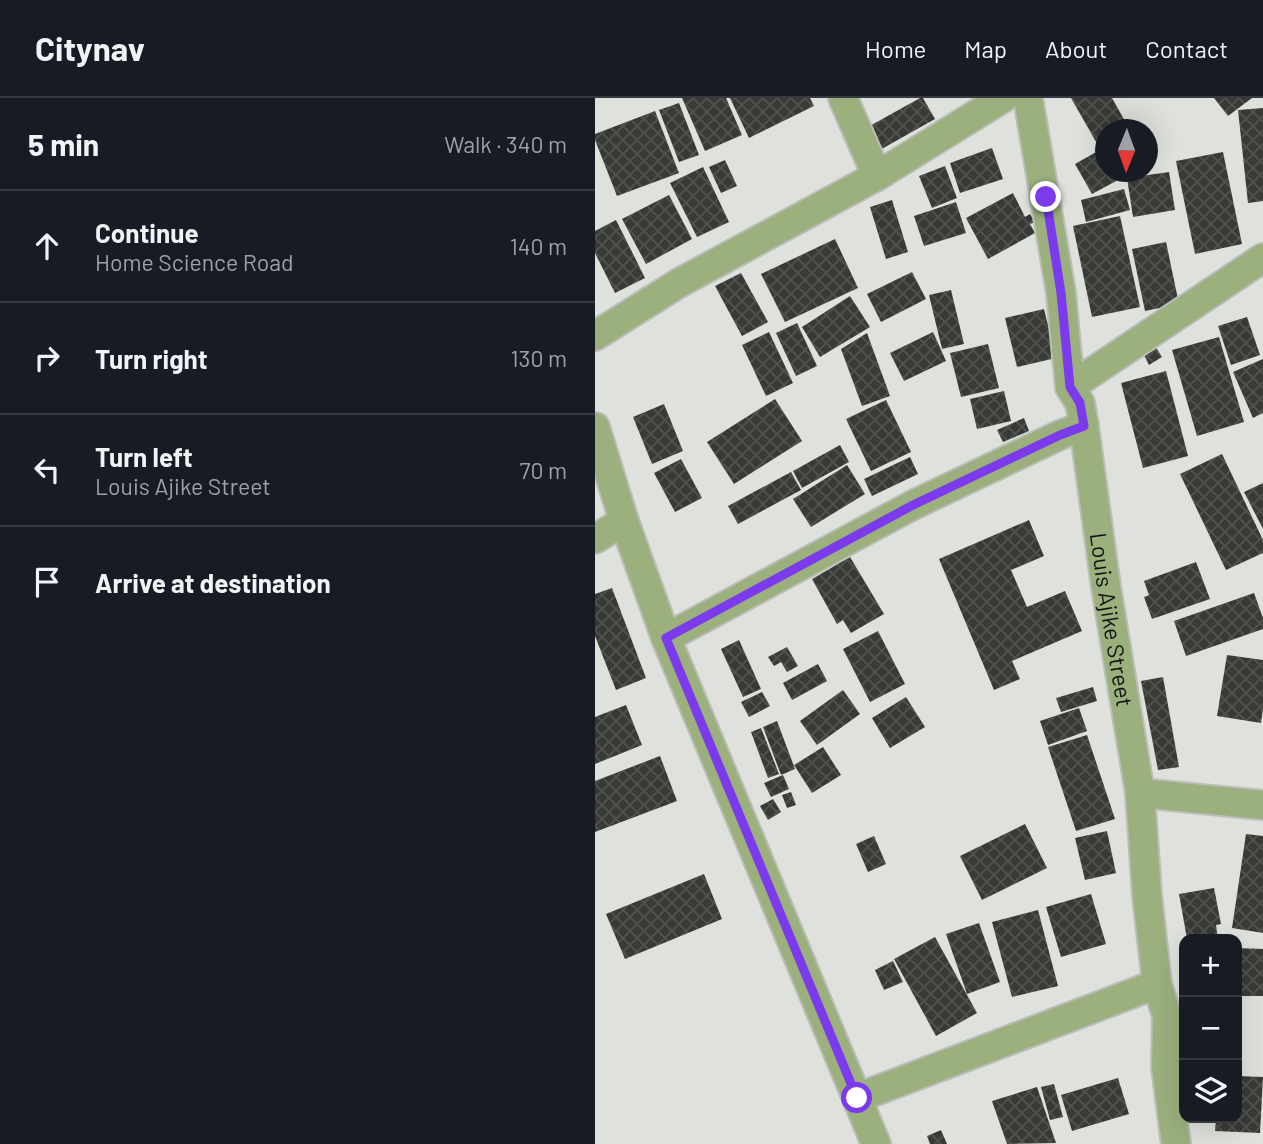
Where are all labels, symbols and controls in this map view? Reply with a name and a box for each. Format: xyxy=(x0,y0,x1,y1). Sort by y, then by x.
text: Citynav xyxy=(35,28,145,68)
text: Home xyxy=(865,34,926,63)
text: Map xyxy=(964,34,1007,63)
text: About xyxy=(1045,34,1107,63)
text: Contact xyxy=(1145,34,1228,63)
north arrow xyxy=(1095,119,1158,182)
text: 5 min xyxy=(28,126,99,162)
text: Walk · 340 m xyxy=(444,130,567,158)
route end xyxy=(1030,181,1061,212)
text: Continue xyxy=(95,217,199,248)
icon: ahead xyxy=(28,227,66,265)
text: 140 m xyxy=(510,232,567,260)
text: Home Science Road xyxy=(95,248,294,276)
icon: right xyxy=(28,339,66,377)
text: Turn right xyxy=(95,343,208,374)
text: 130 m xyxy=(510,344,567,372)
text: Turn left xyxy=(95,441,193,472)
icon: left xyxy=(28,451,66,489)
text: 70 m xyxy=(520,456,567,484)
text: Louis Ajike Street xyxy=(95,472,271,500)
street label: Louis Ajike Street xyxy=(1085,531,1140,709)
icon: arrive xyxy=(28,563,66,601)
text: Arrive at destination xyxy=(95,567,331,598)
map controls xyxy=(1179,934,1242,1123)
button: + xyxy=(1179,934,1242,997)
button: − xyxy=(1179,997,1242,1060)
button: layers xyxy=(1179,1060,1242,1123)
route start xyxy=(841,1082,872,1113)

